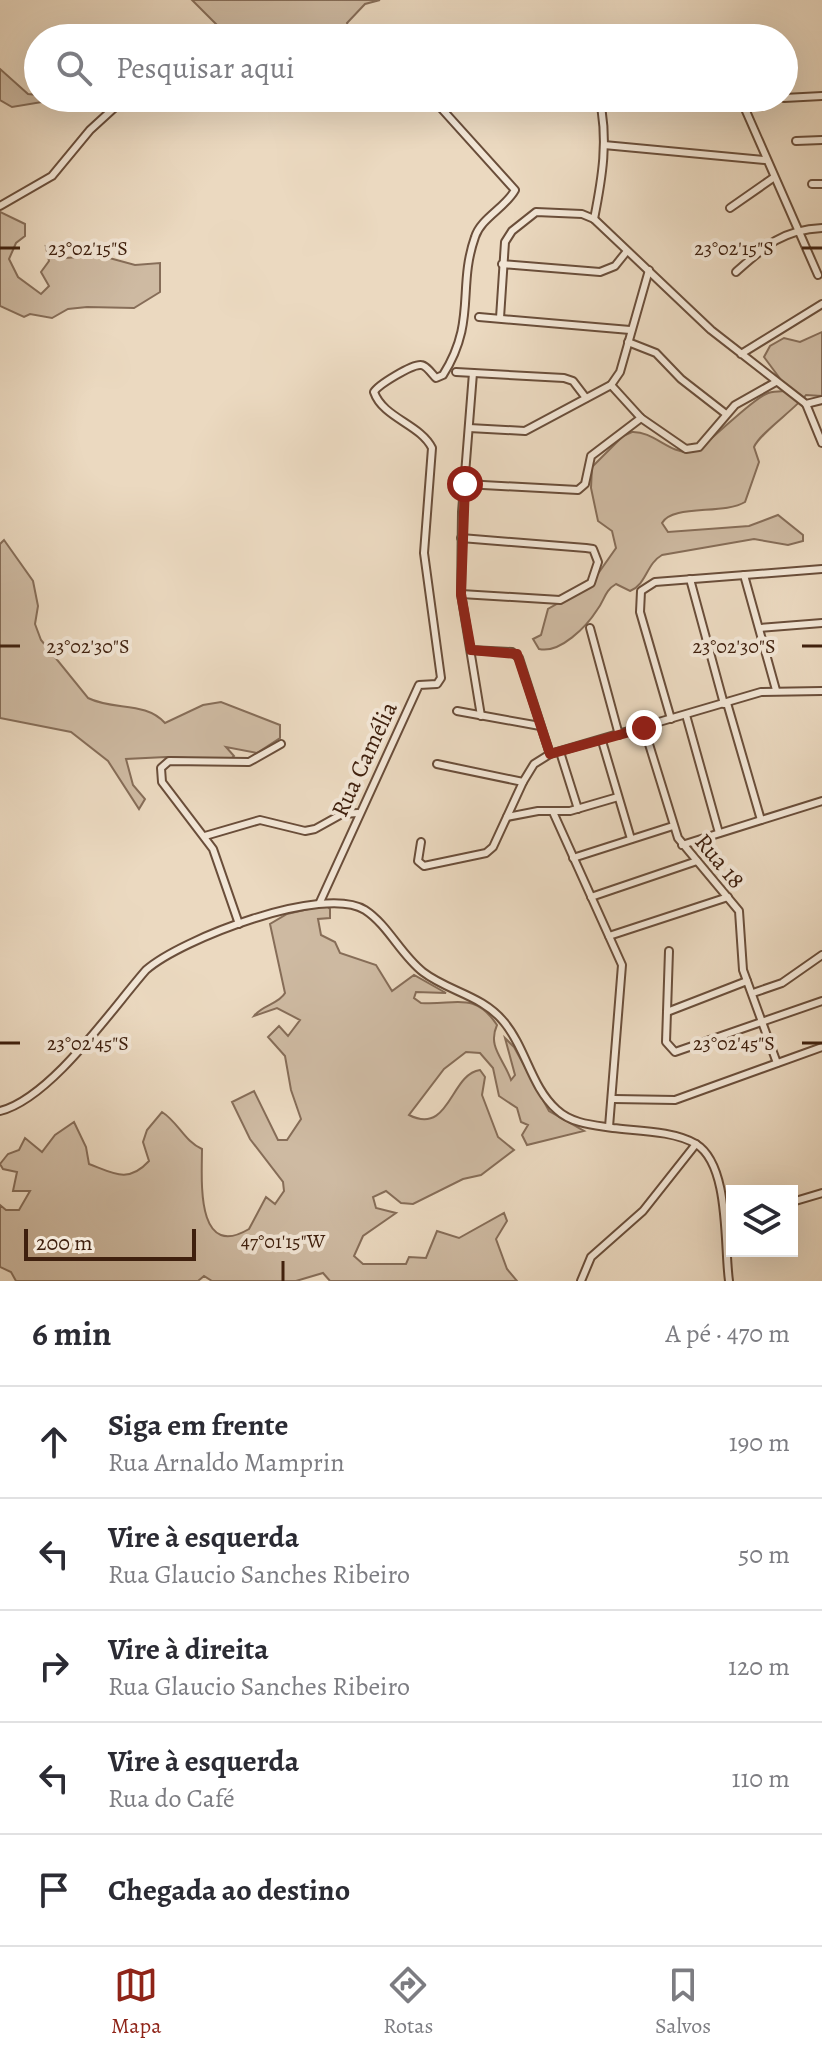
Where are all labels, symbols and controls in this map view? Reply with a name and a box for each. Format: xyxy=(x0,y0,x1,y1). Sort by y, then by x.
search box xyxy=(24,24,798,112)
icon: search xyxy=(52,46,96,90)
text: Pesquisar aqui xyxy=(116,48,294,88)
text: 23°02'15"S xyxy=(48,235,128,262)
text: 23°02'15"S xyxy=(694,235,774,262)
route start xyxy=(447,466,483,502)
text: 23°02'30"S xyxy=(46,633,130,660)
text: 23°02'30"S xyxy=(692,633,776,660)
street label: Rua Camélia xyxy=(323,695,405,822)
route end xyxy=(626,710,662,746)
street label: Rua 18 xyxy=(688,827,752,895)
text: 23°02'45"S xyxy=(47,1030,129,1057)
text: 23°02'45"S xyxy=(693,1030,775,1057)
map controls xyxy=(726,1185,798,1257)
button: layers xyxy=(726,1185,798,1257)
scale bar xyxy=(24,1225,196,1261)
text: 200 m xyxy=(36,1228,93,1258)
text: 47°01'15"W xyxy=(241,1228,326,1255)
text: 6 min xyxy=(32,1310,111,1357)
text: A pé · 470 m xyxy=(666,1316,790,1351)
text: Siga em frente xyxy=(108,1405,288,1445)
icon: ahead xyxy=(32,1420,76,1464)
text: 190 m xyxy=(729,1425,790,1460)
text: Rua Arnaldo Mamprin xyxy=(108,1445,345,1480)
text: Vire à esquerda xyxy=(108,1517,299,1557)
icon: left xyxy=(32,1532,76,1576)
text: 50 m xyxy=(738,1537,790,1572)
text: Rua Glaucio Sanches Ribeiro xyxy=(108,1557,410,1592)
text: Vire à direita xyxy=(108,1629,269,1669)
icon: right xyxy=(32,1644,76,1688)
text: 120 m xyxy=(728,1649,790,1684)
text: Rua Glaucio Sanches Ribeiro xyxy=(108,1669,410,1704)
text: Vire à esquerda xyxy=(108,1741,299,1781)
icon: left xyxy=(32,1756,76,1800)
text: 110 m xyxy=(732,1761,790,1796)
text: Rua do Café xyxy=(108,1781,235,1816)
icon: arrive xyxy=(32,1868,76,1912)
text: Chegada ao destino xyxy=(108,1870,350,1910)
tab: Mapa xyxy=(111,1963,161,2041)
tab: Rotas xyxy=(383,1963,433,2041)
tab: Salvos xyxy=(655,1963,711,2041)

